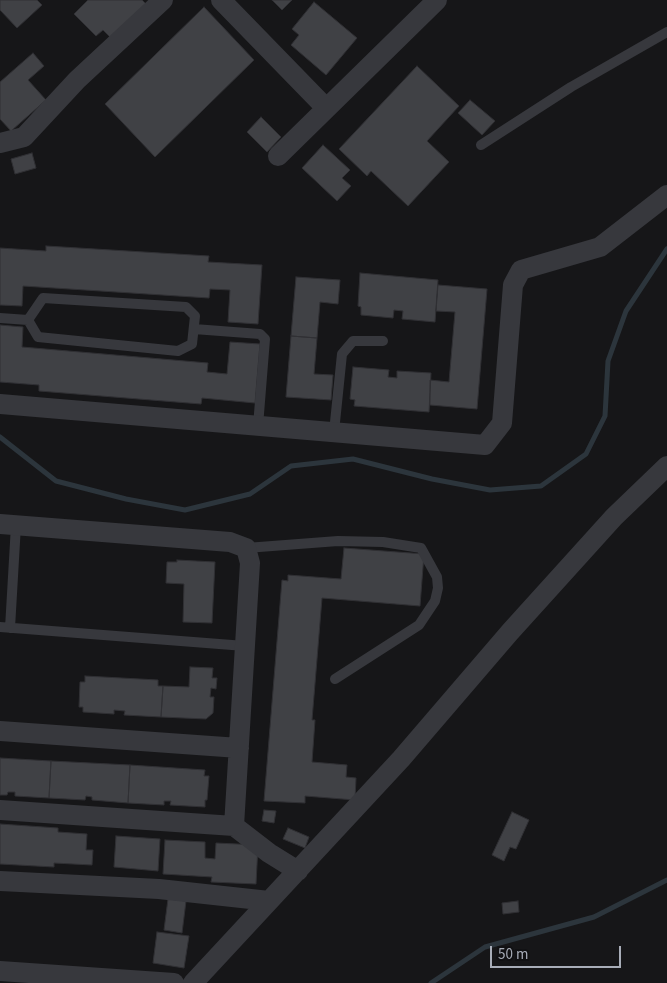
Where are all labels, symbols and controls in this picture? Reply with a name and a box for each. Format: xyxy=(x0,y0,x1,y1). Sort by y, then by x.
scale bar xyxy=(492,936,623,968)
text: 50 m xyxy=(498,944,528,965)

